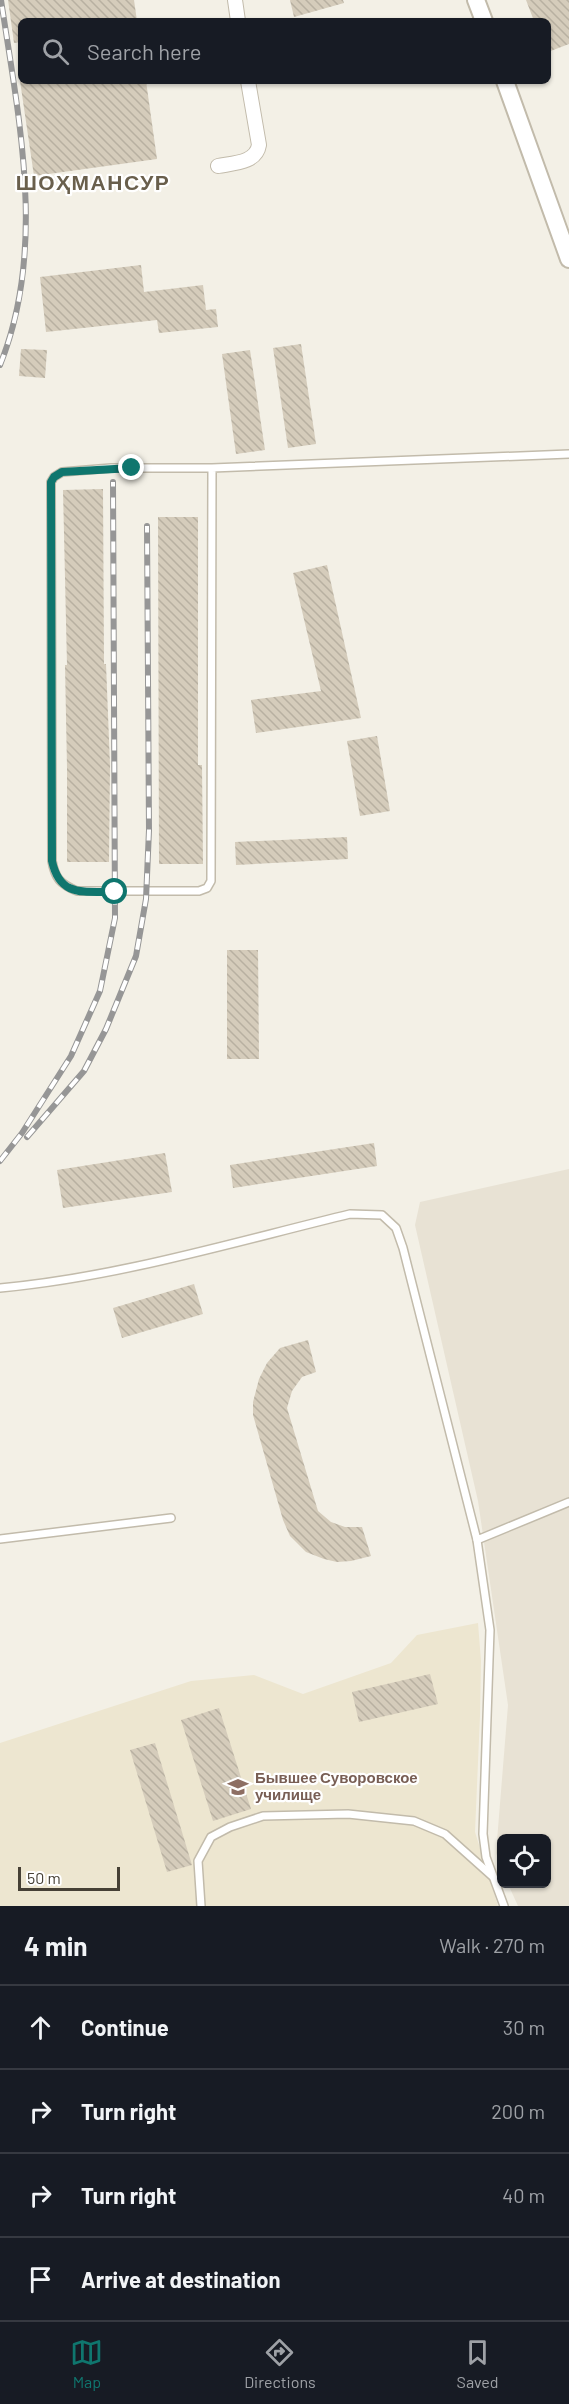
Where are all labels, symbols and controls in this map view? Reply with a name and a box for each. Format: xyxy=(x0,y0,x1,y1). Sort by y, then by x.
search box xyxy=(18,18,551,84)
icon: search xyxy=(39,35,72,68)
text: Search here xyxy=(87,38,201,64)
district label: ШОҲМАНСУР xyxy=(16,169,170,194)
route end xyxy=(118,454,144,480)
route start xyxy=(101,878,127,904)
place label: Бывшее Суворовское училище xyxy=(255,1768,418,1803)
school or university icon: Бывшее Суворовское училище xyxy=(226,1775,250,1799)
map controls xyxy=(497,1834,551,1888)
button: locate xyxy=(497,1834,551,1888)
scale bar xyxy=(18,1864,120,1892)
text: 50 m xyxy=(27,1868,61,1887)
text: 4 min xyxy=(24,1930,88,1961)
text: Walk · 270 m xyxy=(439,1933,545,1957)
icon: ahead xyxy=(24,2011,57,2044)
text: Continue xyxy=(81,2014,169,2040)
text: 30 m xyxy=(503,2015,545,2039)
icon: right xyxy=(24,2095,57,2128)
text: Turn right xyxy=(81,2098,176,2124)
text: 200 m xyxy=(491,2099,545,2123)
icon: right xyxy=(24,2179,57,2212)
text: Turn right xyxy=(81,2182,176,2208)
text: 40 m xyxy=(502,2183,545,2207)
icon: arrive xyxy=(24,2263,57,2296)
text: Arrive at destination xyxy=(81,2266,280,2292)
tab: Map xyxy=(70,2336,103,2391)
tab: Directions xyxy=(244,2336,316,2391)
tab: Saved xyxy=(457,2336,499,2391)

